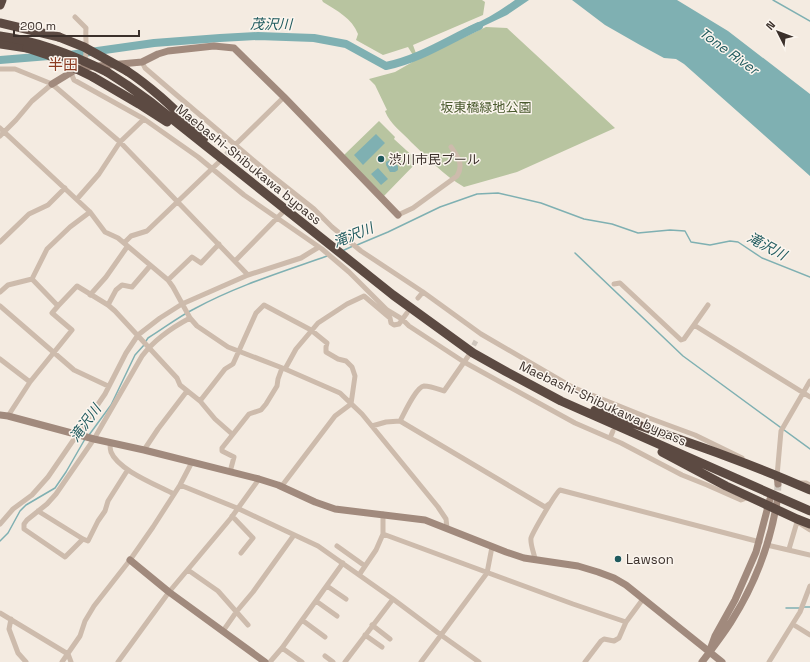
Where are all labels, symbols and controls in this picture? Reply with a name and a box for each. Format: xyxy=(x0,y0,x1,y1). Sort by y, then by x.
scale bar xyxy=(14,12,139,38)
north arrow xyxy=(758,12,798,52)
water label: 茂沢川 xyxy=(250,15,294,33)
text: 200 m xyxy=(20,18,56,34)
text: N xyxy=(763,18,778,33)
water label: Tone River xyxy=(696,23,764,80)
district label: 半田 xyxy=(48,55,78,74)
park label: 坂東橋緑地公園 xyxy=(440,99,532,116)
street label: Maebashi-Shibukawa bypass xyxy=(172,100,325,229)
place label: 渋川市民プール xyxy=(389,151,480,168)
marker: 渋川市民プール xyxy=(376,154,386,164)
water label: 滝沢川 xyxy=(330,218,378,251)
water label: 滝沢川 xyxy=(744,228,792,265)
street label: Maebashi-Shibukawa bypass xyxy=(516,357,689,450)
water label: 滝沢川 xyxy=(65,399,106,445)
place label: Lawson xyxy=(626,551,674,568)
marker: Lawson xyxy=(613,554,623,564)

